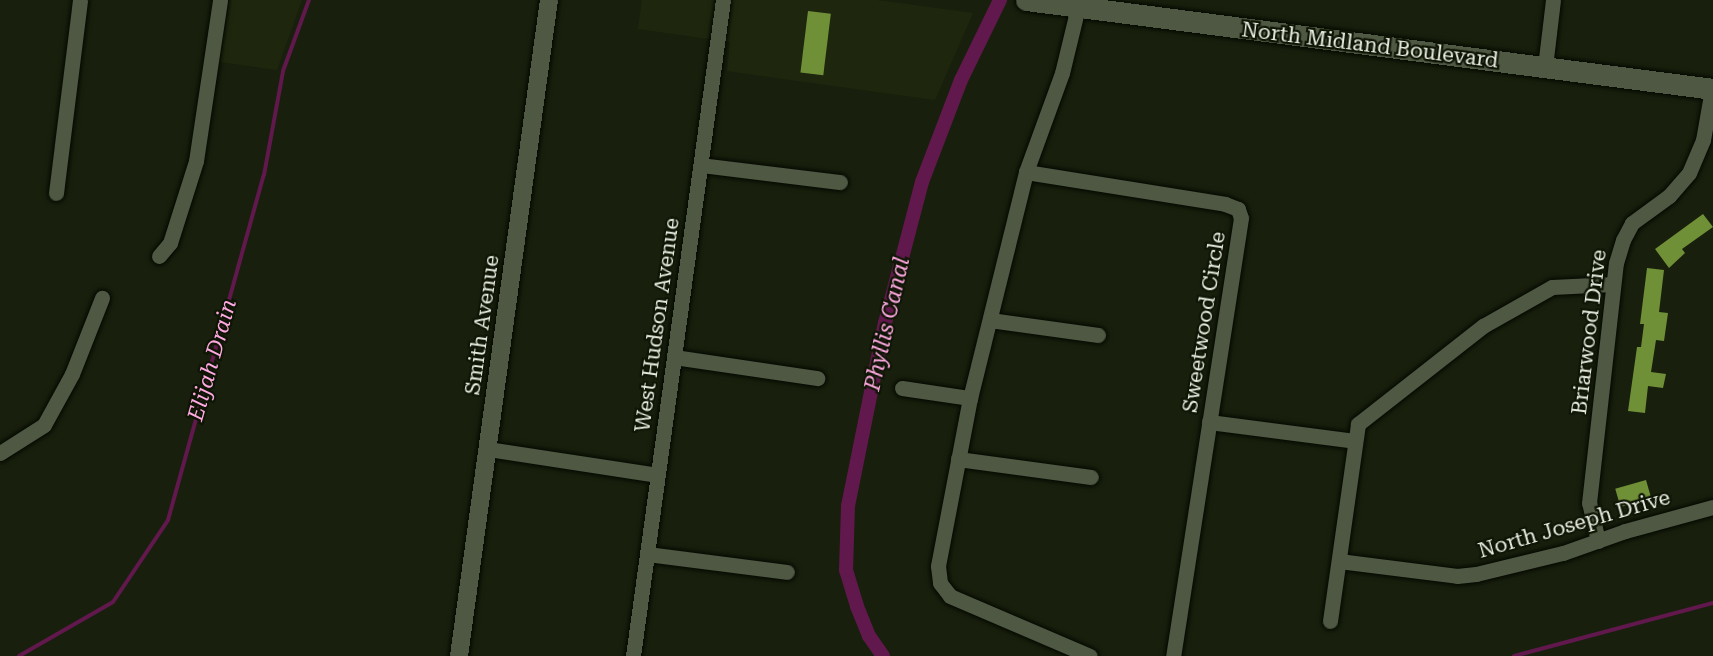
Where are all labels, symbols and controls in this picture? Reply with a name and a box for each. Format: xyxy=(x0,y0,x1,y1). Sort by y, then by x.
street label: North Midland Boulevard xyxy=(1240,17,1500,73)
street label: West Hudson Avenue xyxy=(629,216,685,434)
street label: Sweetwood Circle xyxy=(1177,230,1231,414)
street label: Briarwood Drive xyxy=(1566,248,1612,416)
street label: Smith Avenue xyxy=(460,253,504,397)
water label: Phyllis Canal xyxy=(859,255,915,393)
water label: Elijah Drain xyxy=(182,296,242,424)
street label: North Joseph Drive xyxy=(1475,485,1673,563)

